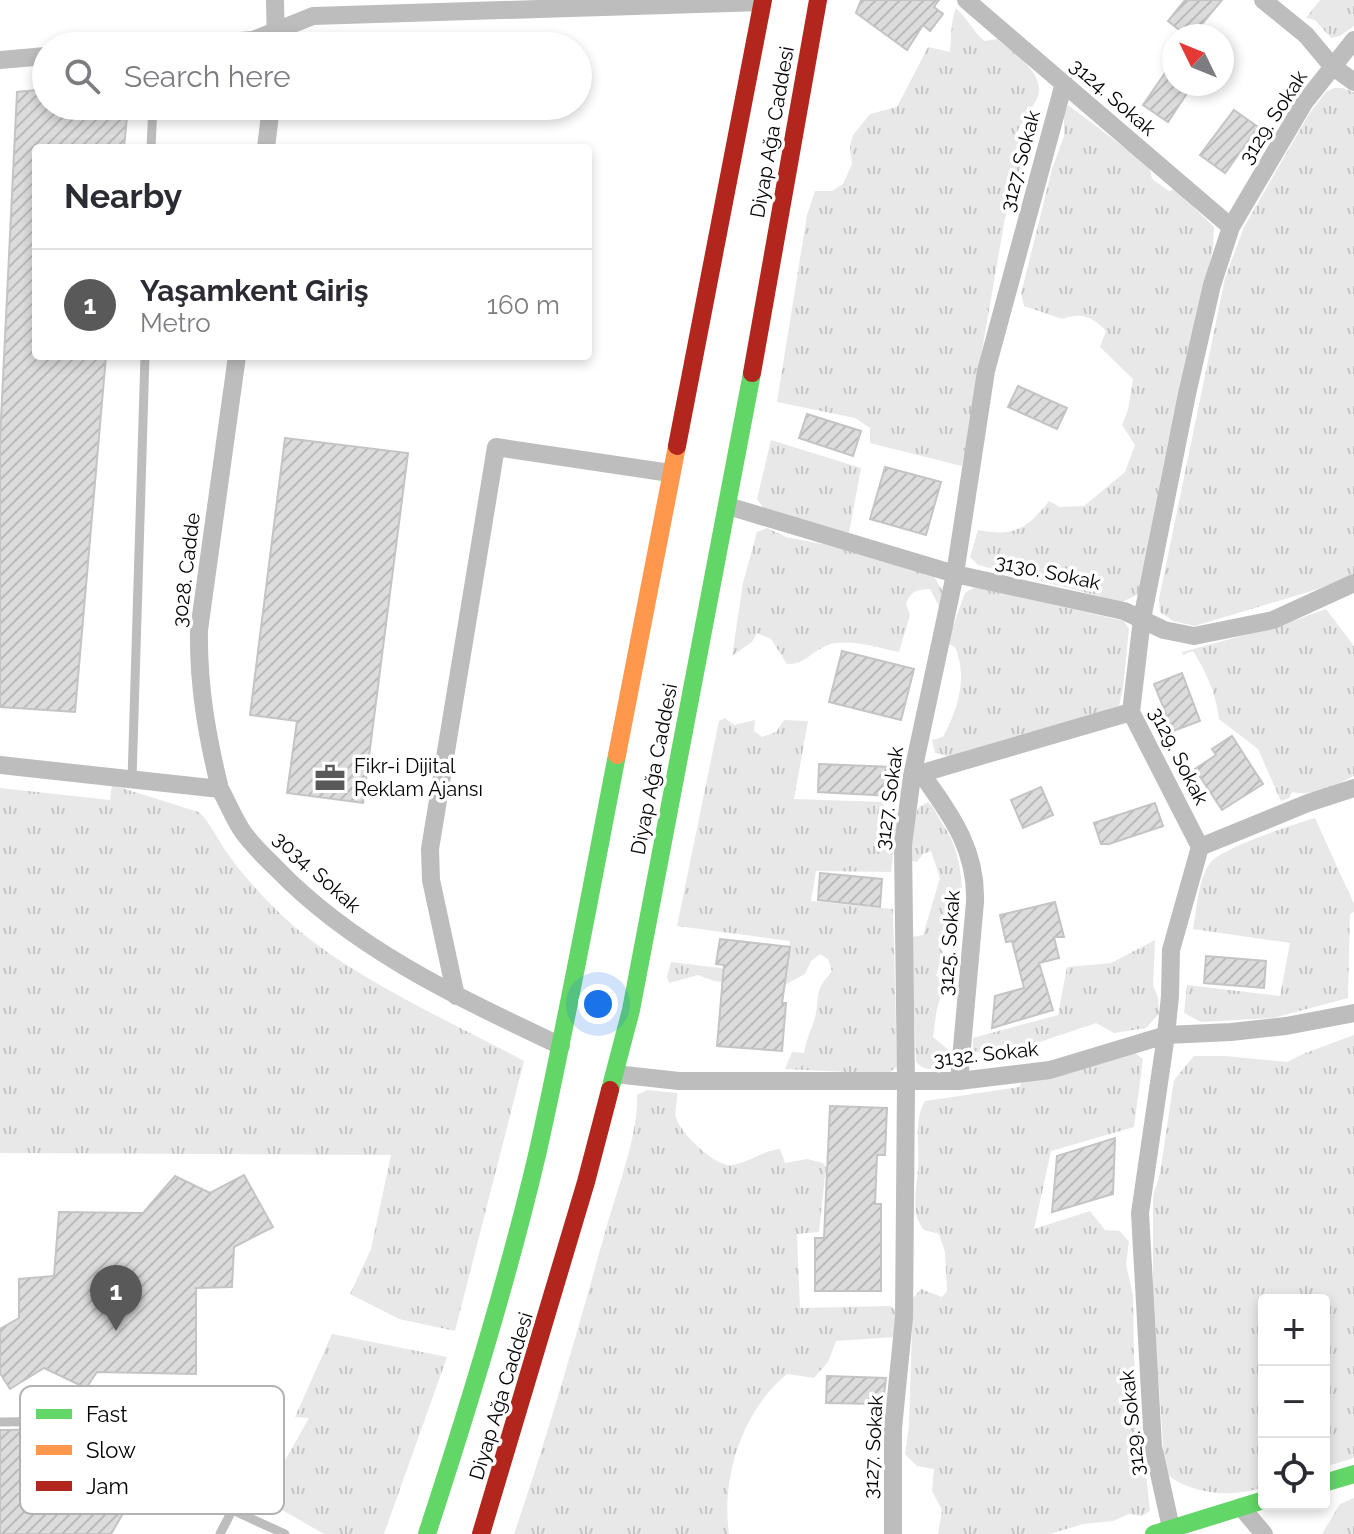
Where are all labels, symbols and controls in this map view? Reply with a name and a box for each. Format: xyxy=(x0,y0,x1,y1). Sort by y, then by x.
north arrow xyxy=(1162,24,1234,96)
search box xyxy=(32,32,592,120)
street label: Diyap Ağa Caddesi xyxy=(745,44,799,220)
street label: 3124. Sokak xyxy=(1065,53,1161,141)
icon: search xyxy=(60,54,104,98)
text: Search here xyxy=(124,59,291,94)
street label: 3129. Sokak xyxy=(1234,66,1312,168)
street label: 3127. Sokak xyxy=(995,107,1045,214)
text: Nearby xyxy=(64,176,182,216)
text: Yaşamkent Giriş xyxy=(140,273,369,308)
text: 1 xyxy=(84,290,96,320)
text: 160 m xyxy=(487,290,560,320)
text: Metro xyxy=(140,308,211,338)
street label: 3028. Cadde xyxy=(167,511,205,629)
street label: 3130. Sokak xyxy=(993,549,1103,595)
street label: Diyap Ağa Caddesi xyxy=(626,681,682,857)
street label: 3129. Sokak xyxy=(1144,703,1214,809)
street label: 3127. Sokak xyxy=(870,744,908,851)
place label: Fikr-i Dijital Reklam Ajansı xyxy=(354,754,483,801)
office icon: Fikr-i Dijital Reklam Ajansı xyxy=(313,761,347,795)
street label: 3034. Sokak xyxy=(268,826,366,918)
street label: 3125. Sokak xyxy=(933,889,965,996)
your location xyxy=(578,984,618,1024)
street label: 3132. Sokak xyxy=(932,1037,1040,1071)
pin: 1 xyxy=(90,1265,142,1331)
map controls xyxy=(1258,1294,1330,1510)
button: + xyxy=(1258,1294,1330,1366)
street label: Diyap Ağa Caddesi xyxy=(464,1309,538,1483)
button: − xyxy=(1258,1366,1330,1438)
street label: 3129. Sokak xyxy=(1114,1368,1149,1477)
legend xyxy=(20,1386,284,1514)
street label: 3127. Sokak xyxy=(858,1394,888,1500)
text: Fast xyxy=(86,1401,128,1427)
text: Slow xyxy=(86,1437,136,1463)
button: locate xyxy=(1258,1438,1330,1510)
text: Jam xyxy=(86,1473,129,1499)

